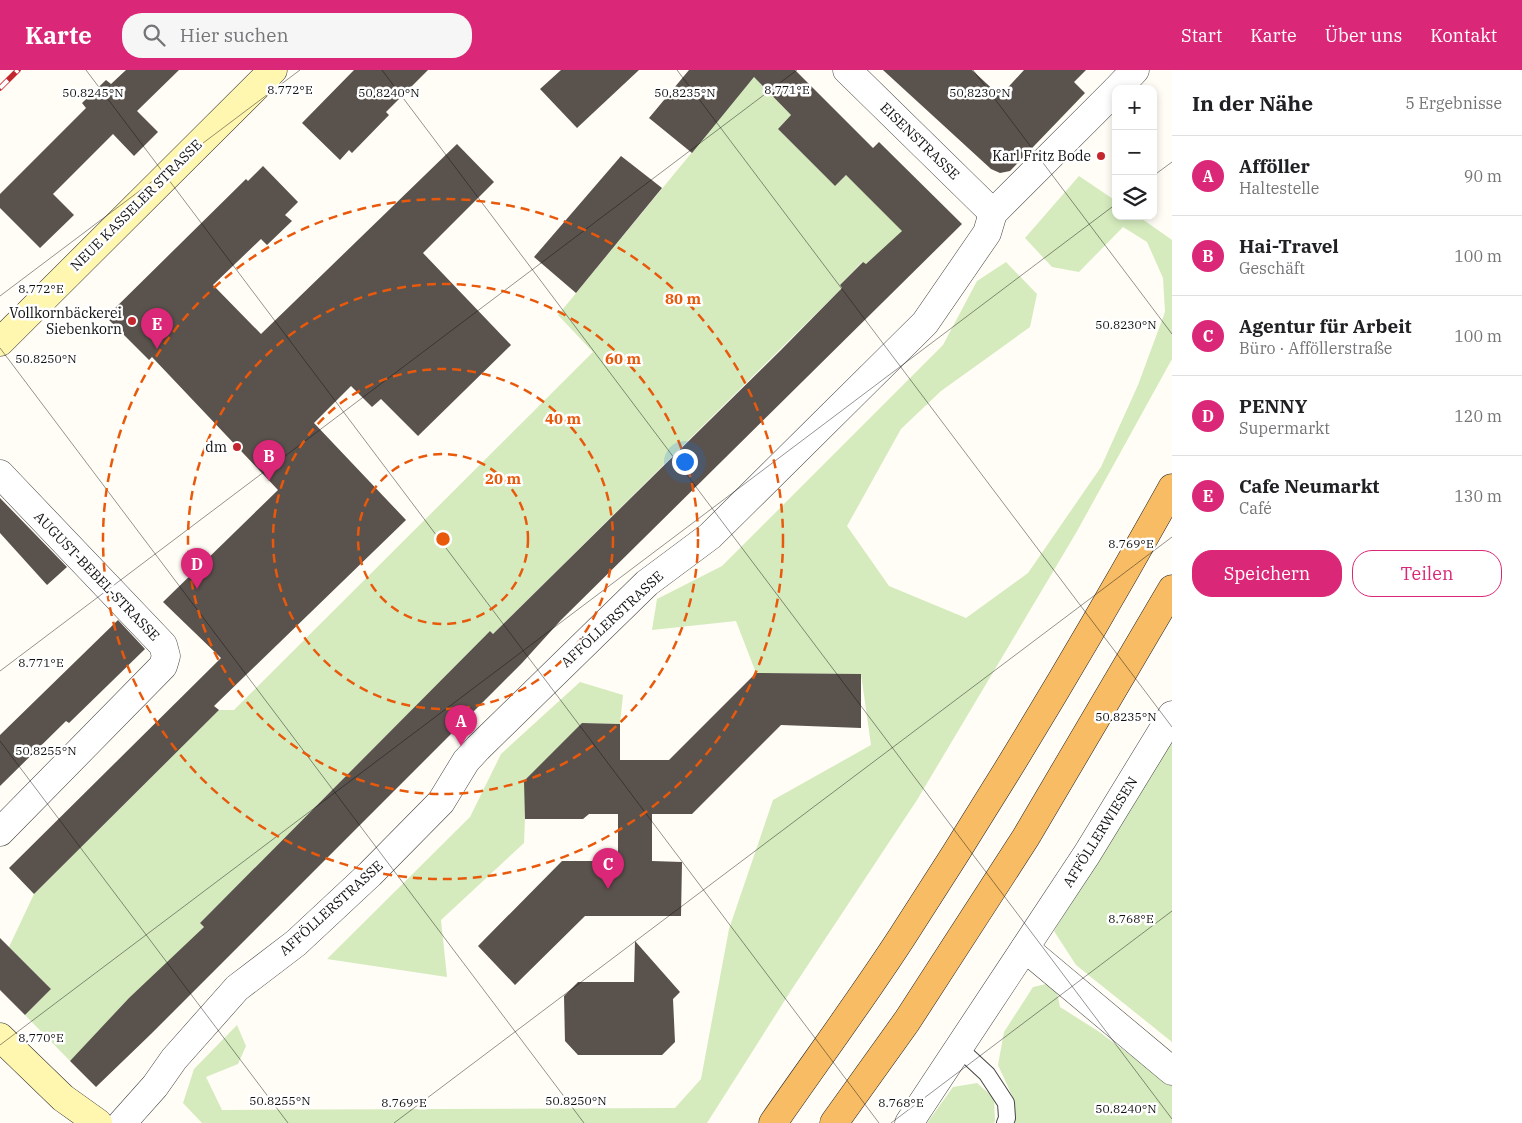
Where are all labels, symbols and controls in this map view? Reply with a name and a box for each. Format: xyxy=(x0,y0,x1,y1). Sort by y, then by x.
search box xyxy=(122,13,472,58)
text: Karte xyxy=(25,19,92,51)
icon: search xyxy=(140,21,168,49)
text: Hier suchen xyxy=(180,23,289,47)
text: Start xyxy=(1181,24,1222,47)
text: Karte xyxy=(1250,24,1297,47)
text: Über uns xyxy=(1325,24,1402,47)
text: Kontakt xyxy=(1430,24,1497,47)
text: 8.772°E xyxy=(267,82,313,97)
text: 8.771°E xyxy=(764,82,810,97)
text: 50.8245°N xyxy=(62,85,124,100)
text: 50.8240°N xyxy=(358,85,420,100)
text: 50.8235°N xyxy=(654,85,716,100)
text: 50.8230°N xyxy=(949,85,1011,100)
map controls xyxy=(1112,85,1157,220)
button: + xyxy=(1112,85,1157,130)
text: In der Nähe xyxy=(1192,89,1313,117)
text: 5 Ergebnisse xyxy=(1405,93,1502,113)
street label: EISENSTRASSE xyxy=(876,99,964,183)
button: − xyxy=(1112,130,1157,175)
street label: NEUE KASSELER STRASSE xyxy=(66,135,206,275)
place label: Karl Fritz Bode xyxy=(992,147,1091,165)
marker: Karl Fritz Bode xyxy=(1095,150,1107,162)
text: Afföller xyxy=(1239,154,1310,178)
text: A xyxy=(1202,166,1214,186)
text: 90 m xyxy=(1464,166,1502,186)
button: layers xyxy=(1112,175,1157,220)
text: Haltestelle xyxy=(1239,178,1319,198)
text: Hai-Travel xyxy=(1239,234,1339,258)
text: B xyxy=(1202,246,1214,266)
text: 100 m xyxy=(1454,246,1502,266)
text: Geschäft xyxy=(1239,258,1305,278)
text: 8.772°E xyxy=(18,281,64,296)
text: 80 m xyxy=(665,289,701,308)
place label: Vollkornbäckerei Siebenkorn xyxy=(9,304,122,338)
pin: E xyxy=(141,308,173,349)
text: Agentur für Arbeit xyxy=(1239,314,1412,338)
marker: Vollkornbäckerei Siebenkorn xyxy=(126,315,138,327)
text: 50.8230°N xyxy=(1095,317,1157,332)
text: C xyxy=(1203,326,1213,346)
text: 100 m xyxy=(1454,326,1502,346)
text: Büro · Afföllerstraße xyxy=(1239,338,1392,358)
text: 60 m xyxy=(605,349,641,368)
text: 50.8250°N xyxy=(15,351,77,366)
text: PENNY xyxy=(1239,394,1308,418)
text: D xyxy=(1202,406,1214,426)
text: 120 m xyxy=(1454,406,1502,426)
text: 40 m xyxy=(545,409,581,428)
text: Supermarkt xyxy=(1239,418,1330,438)
place label: dm xyxy=(205,438,227,456)
pin: B xyxy=(253,440,285,481)
marker: dm xyxy=(231,441,243,453)
your location xyxy=(672,449,698,475)
text: 20 m xyxy=(485,469,521,488)
text: Cafe Neumarkt xyxy=(1239,474,1379,498)
text: E xyxy=(1203,486,1213,506)
text: 130 m xyxy=(1454,486,1502,506)
text: Café xyxy=(1239,498,1272,518)
street label: AUGUST-BEBEL-STRASSE xyxy=(30,507,164,645)
centre of rings xyxy=(434,530,452,548)
text: 8.769°E xyxy=(1108,536,1154,551)
pin: D xyxy=(181,548,213,589)
button: Speichern xyxy=(1192,550,1342,597)
button: Teilen xyxy=(1352,550,1502,597)
street label: AFFÖLLERSTRASSE xyxy=(557,567,667,671)
text: 8.771°E xyxy=(18,655,64,670)
pin: A xyxy=(445,705,477,746)
text: 50.8235°N xyxy=(1095,709,1157,724)
text: 50.8255°N xyxy=(15,743,77,758)
street label: AFFÖLLERWIESEN xyxy=(1059,773,1141,891)
pin: C xyxy=(592,848,624,889)
street label: AFFÖLLERSTRASSE xyxy=(275,857,387,959)
text: 8.768°E xyxy=(1108,911,1154,926)
text: 8.770°E xyxy=(18,1030,64,1045)
text: 50.8255°N xyxy=(249,1093,311,1108)
text: 50.8250°N xyxy=(545,1093,607,1108)
text: 8.769°E xyxy=(381,1095,427,1110)
text: 8.768°E xyxy=(878,1095,924,1110)
text: 50.8240°N xyxy=(1095,1101,1157,1116)

